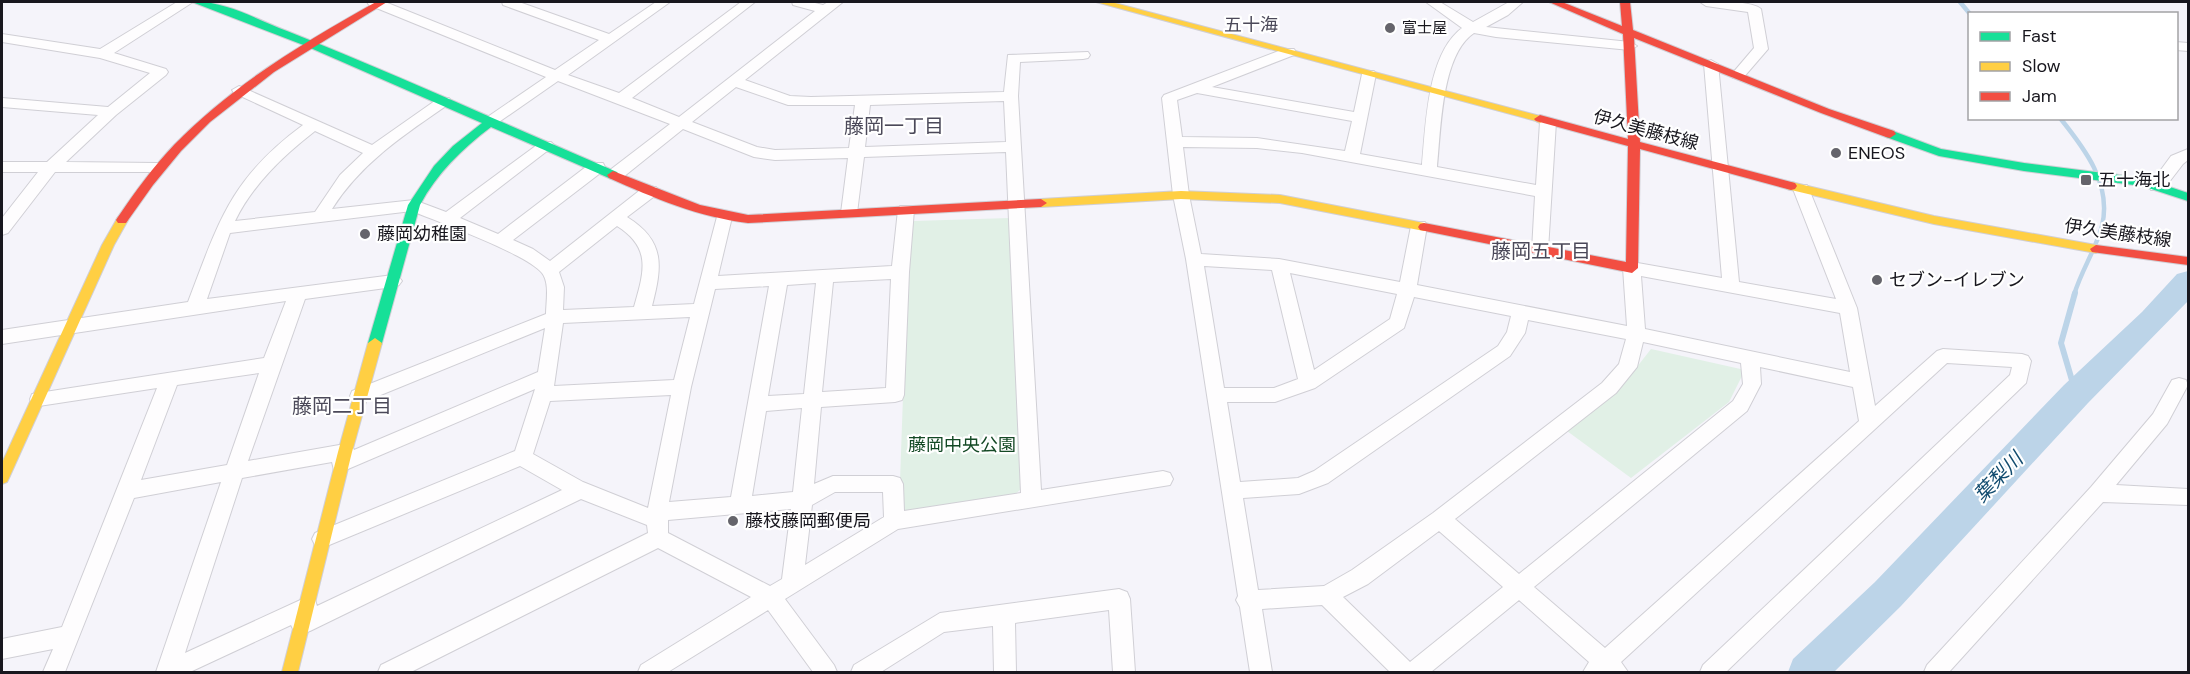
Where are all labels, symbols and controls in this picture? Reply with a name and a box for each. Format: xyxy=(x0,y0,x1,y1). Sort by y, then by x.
legend xyxy=(1968,12,2178,120)
district label: 五十海 xyxy=(1224,13,1278,37)
place label: 富士屋 xyxy=(1402,18,1447,38)
marker: 富士屋 xyxy=(1383,21,1397,35)
text: Fast xyxy=(2022,24,2057,48)
text: Slow xyxy=(2022,54,2061,78)
text: Jam xyxy=(2022,84,2057,108)
street label: 伊久美藤枝線 xyxy=(1591,104,1701,156)
district label: 藤岡一丁目 xyxy=(844,113,944,139)
place label: ENEOS xyxy=(1848,141,1905,165)
marker: ENEOS xyxy=(1829,146,1843,160)
place label: 五十海北 xyxy=(2098,168,2170,192)
marker: 五十海北 xyxy=(2079,173,2093,187)
street label: 伊久美藤枝線 xyxy=(2063,214,2173,252)
place label: 藤岡幼稚園 xyxy=(377,222,467,246)
marker: 藤岡幼稚園 xyxy=(358,227,372,241)
district label: 藤岡五丁目 xyxy=(1491,238,1591,264)
place label: セブン-イレブン xyxy=(1889,268,2025,292)
marker: セブン-イレブン xyxy=(1870,273,1884,287)
district label: 藤岡二丁目 xyxy=(292,393,392,419)
park label: 藤岡中央公園 xyxy=(908,433,1016,457)
water label: 葉梨川 xyxy=(1968,445,2030,508)
place label: 藤枝藤岡郵便局 xyxy=(745,509,871,533)
marker: 藤枝藤岡郵便局 xyxy=(726,514,740,528)

